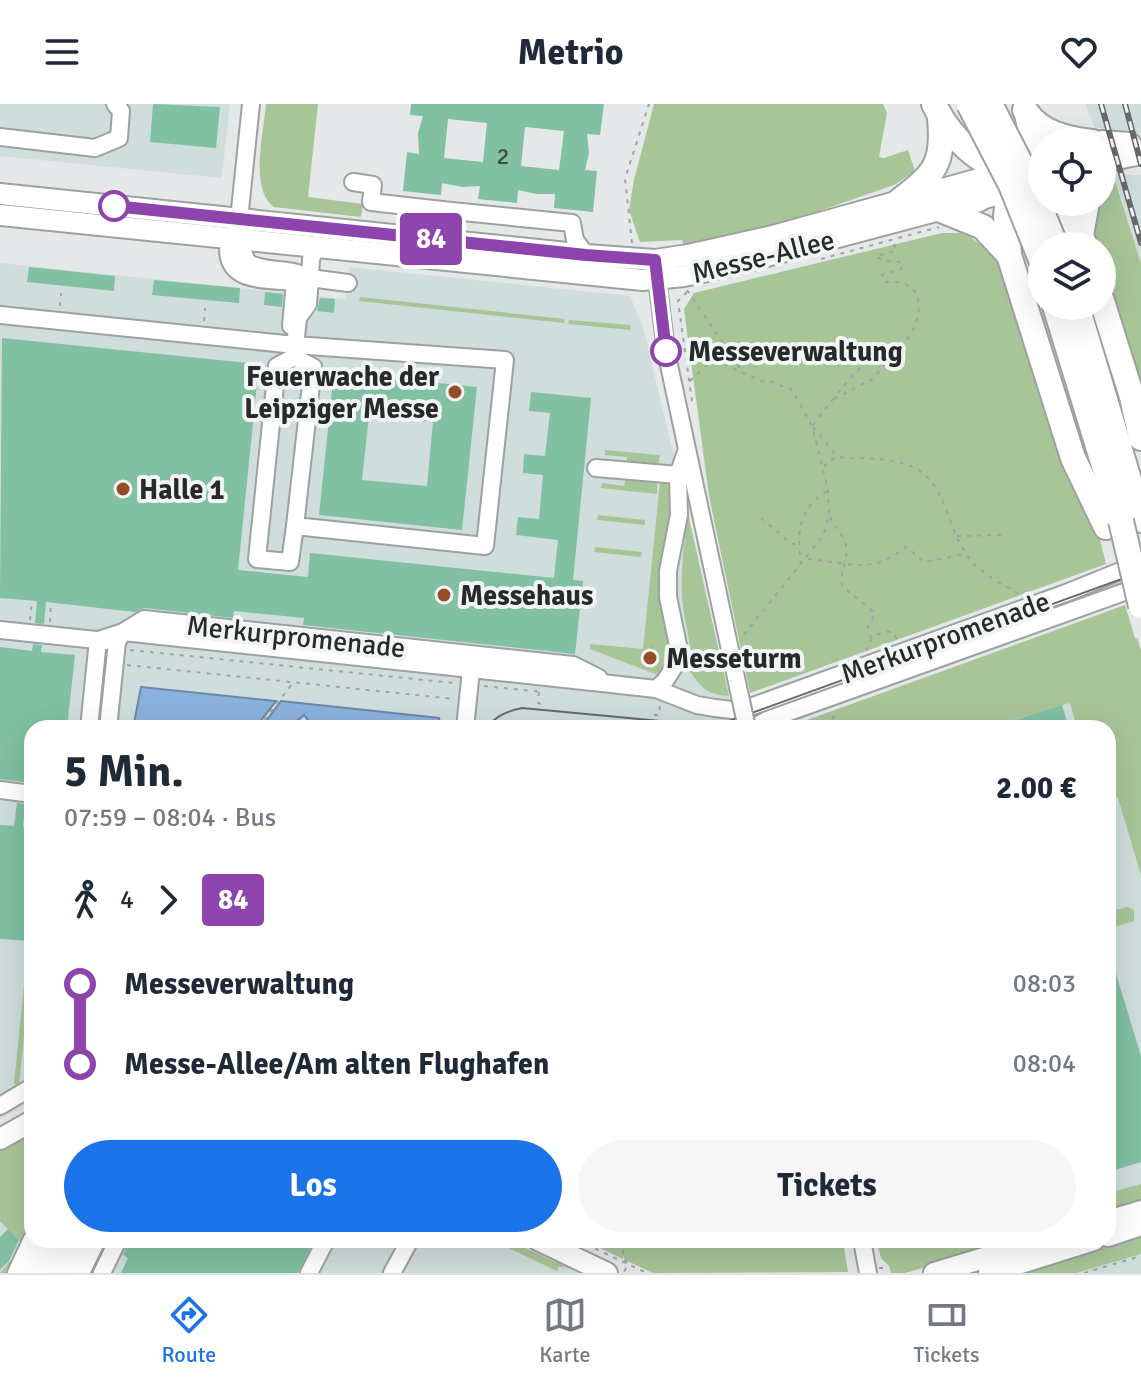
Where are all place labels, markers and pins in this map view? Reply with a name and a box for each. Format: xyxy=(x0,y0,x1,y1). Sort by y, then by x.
unlabelled marker xyxy=(99,191,129,221)
place label: Messeverwaltung xyxy=(688,335,903,369)
marker: Messeverwaltung xyxy=(651,336,681,366)
place label: Feuerwache der Leipziger Messe xyxy=(244,360,440,426)
marker: Feuerwache der Leipziger Messe xyxy=(446,383,464,401)
place label: Halle 1 xyxy=(139,473,225,507)
marker: Halle 1 xyxy=(114,480,132,498)
place label: Messehaus xyxy=(460,579,593,613)
marker: Messehaus xyxy=(435,586,453,604)
place label: Messeturm xyxy=(666,642,802,676)
marker: Messeturm xyxy=(641,649,659,667)

